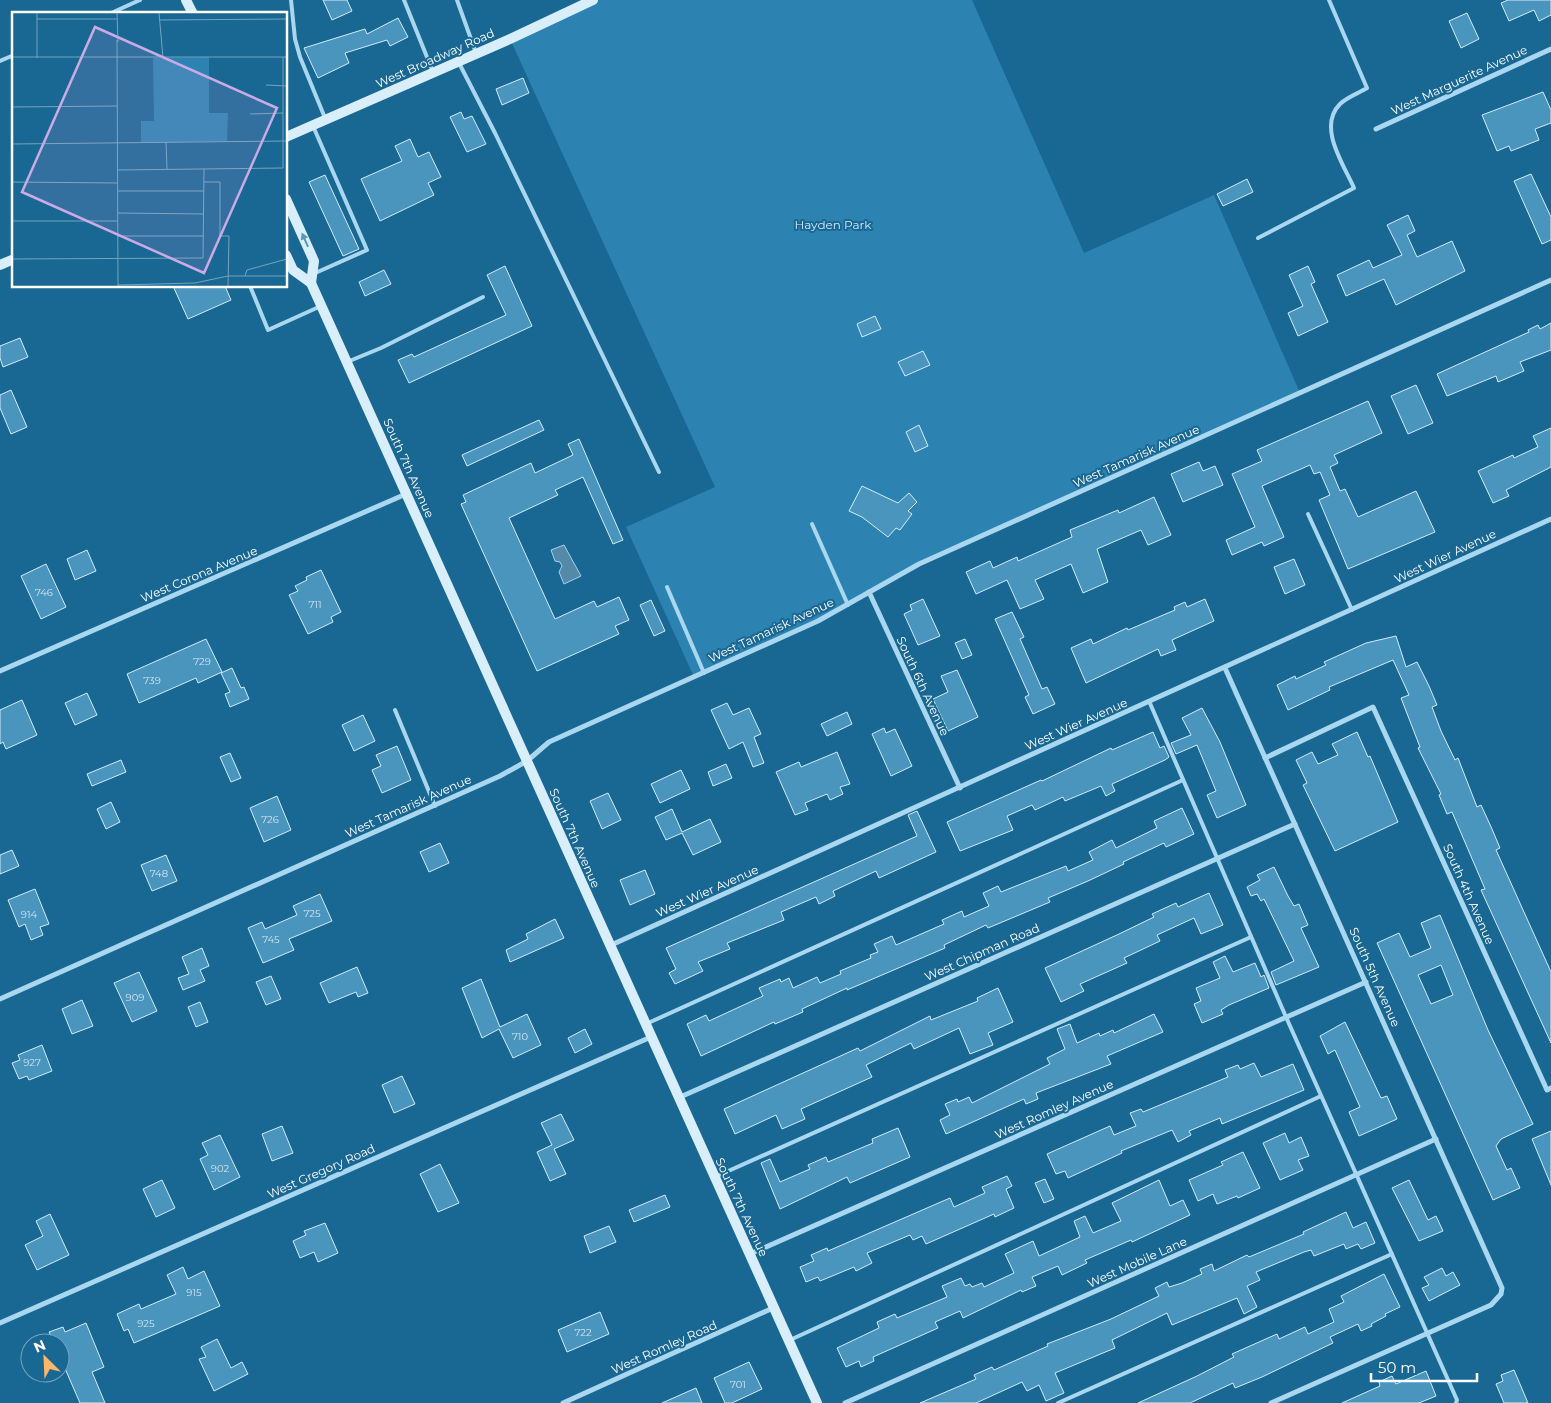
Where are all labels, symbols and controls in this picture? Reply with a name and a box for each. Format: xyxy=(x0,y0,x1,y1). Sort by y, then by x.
inset map xyxy=(12,12,288,288)
street label: West Broadway Road xyxy=(373,25,497,91)
street label: West Marguerite Avenue xyxy=(1388,42,1530,118)
park label: Hayden Park xyxy=(795,217,872,232)
one-way arrow xyxy=(300,233,308,247)
street label: South 7th Avenue xyxy=(380,416,438,520)
street label: West Tamarisk Avenue xyxy=(1071,421,1201,491)
street label: West Wier Avenue xyxy=(1392,526,1498,586)
street label: West Corona Avenue xyxy=(138,543,260,605)
house number: 746 xyxy=(35,586,53,599)
street label: West Tamarisk Avenue xyxy=(706,594,836,666)
house number: 711 xyxy=(308,598,322,611)
street label: South 6th Avenue xyxy=(893,634,953,738)
house number: 729 xyxy=(193,655,211,668)
house number: 739 xyxy=(143,674,161,687)
street label: West Wier Avenue xyxy=(1022,695,1130,753)
street label: West Tamarisk Avenue xyxy=(343,771,473,841)
street label: South 7th Avenue xyxy=(546,786,604,890)
house number: 726 xyxy=(261,813,279,826)
street label: South 4th Avenue xyxy=(1440,841,1498,947)
street label: West Wier Avenue xyxy=(653,862,761,920)
house number: 748 xyxy=(150,867,168,880)
house number: 725 xyxy=(303,907,321,920)
house number: 914 xyxy=(21,908,38,921)
street label: West Chipman Road xyxy=(922,920,1042,984)
street label: South 5th Avenue xyxy=(1346,925,1404,1029)
house number: 745 xyxy=(262,933,280,946)
house number: 909 xyxy=(126,991,144,1004)
house number: 710 xyxy=(512,1030,528,1043)
house number: 927 xyxy=(23,1056,41,1069)
street label: West Romley Avenue xyxy=(992,1076,1116,1142)
street label: West Gregory Road xyxy=(265,1140,377,1202)
street label: South 7th Avenue xyxy=(713,1155,771,1259)
house number: 902 xyxy=(211,1162,230,1175)
street label: West Mobile Lane xyxy=(1085,1233,1189,1291)
house number: 915 xyxy=(186,1286,202,1299)
house number: 925 xyxy=(137,1317,155,1330)
street label: West Romley Road xyxy=(609,1317,719,1377)
house number: 722 xyxy=(574,1326,592,1339)
north arrow xyxy=(20,1333,70,1383)
text: N xyxy=(31,1336,49,1357)
scale bar xyxy=(1371,1350,1477,1382)
text: 50 m xyxy=(1378,1358,1416,1377)
house number: 701 xyxy=(730,1378,746,1391)

